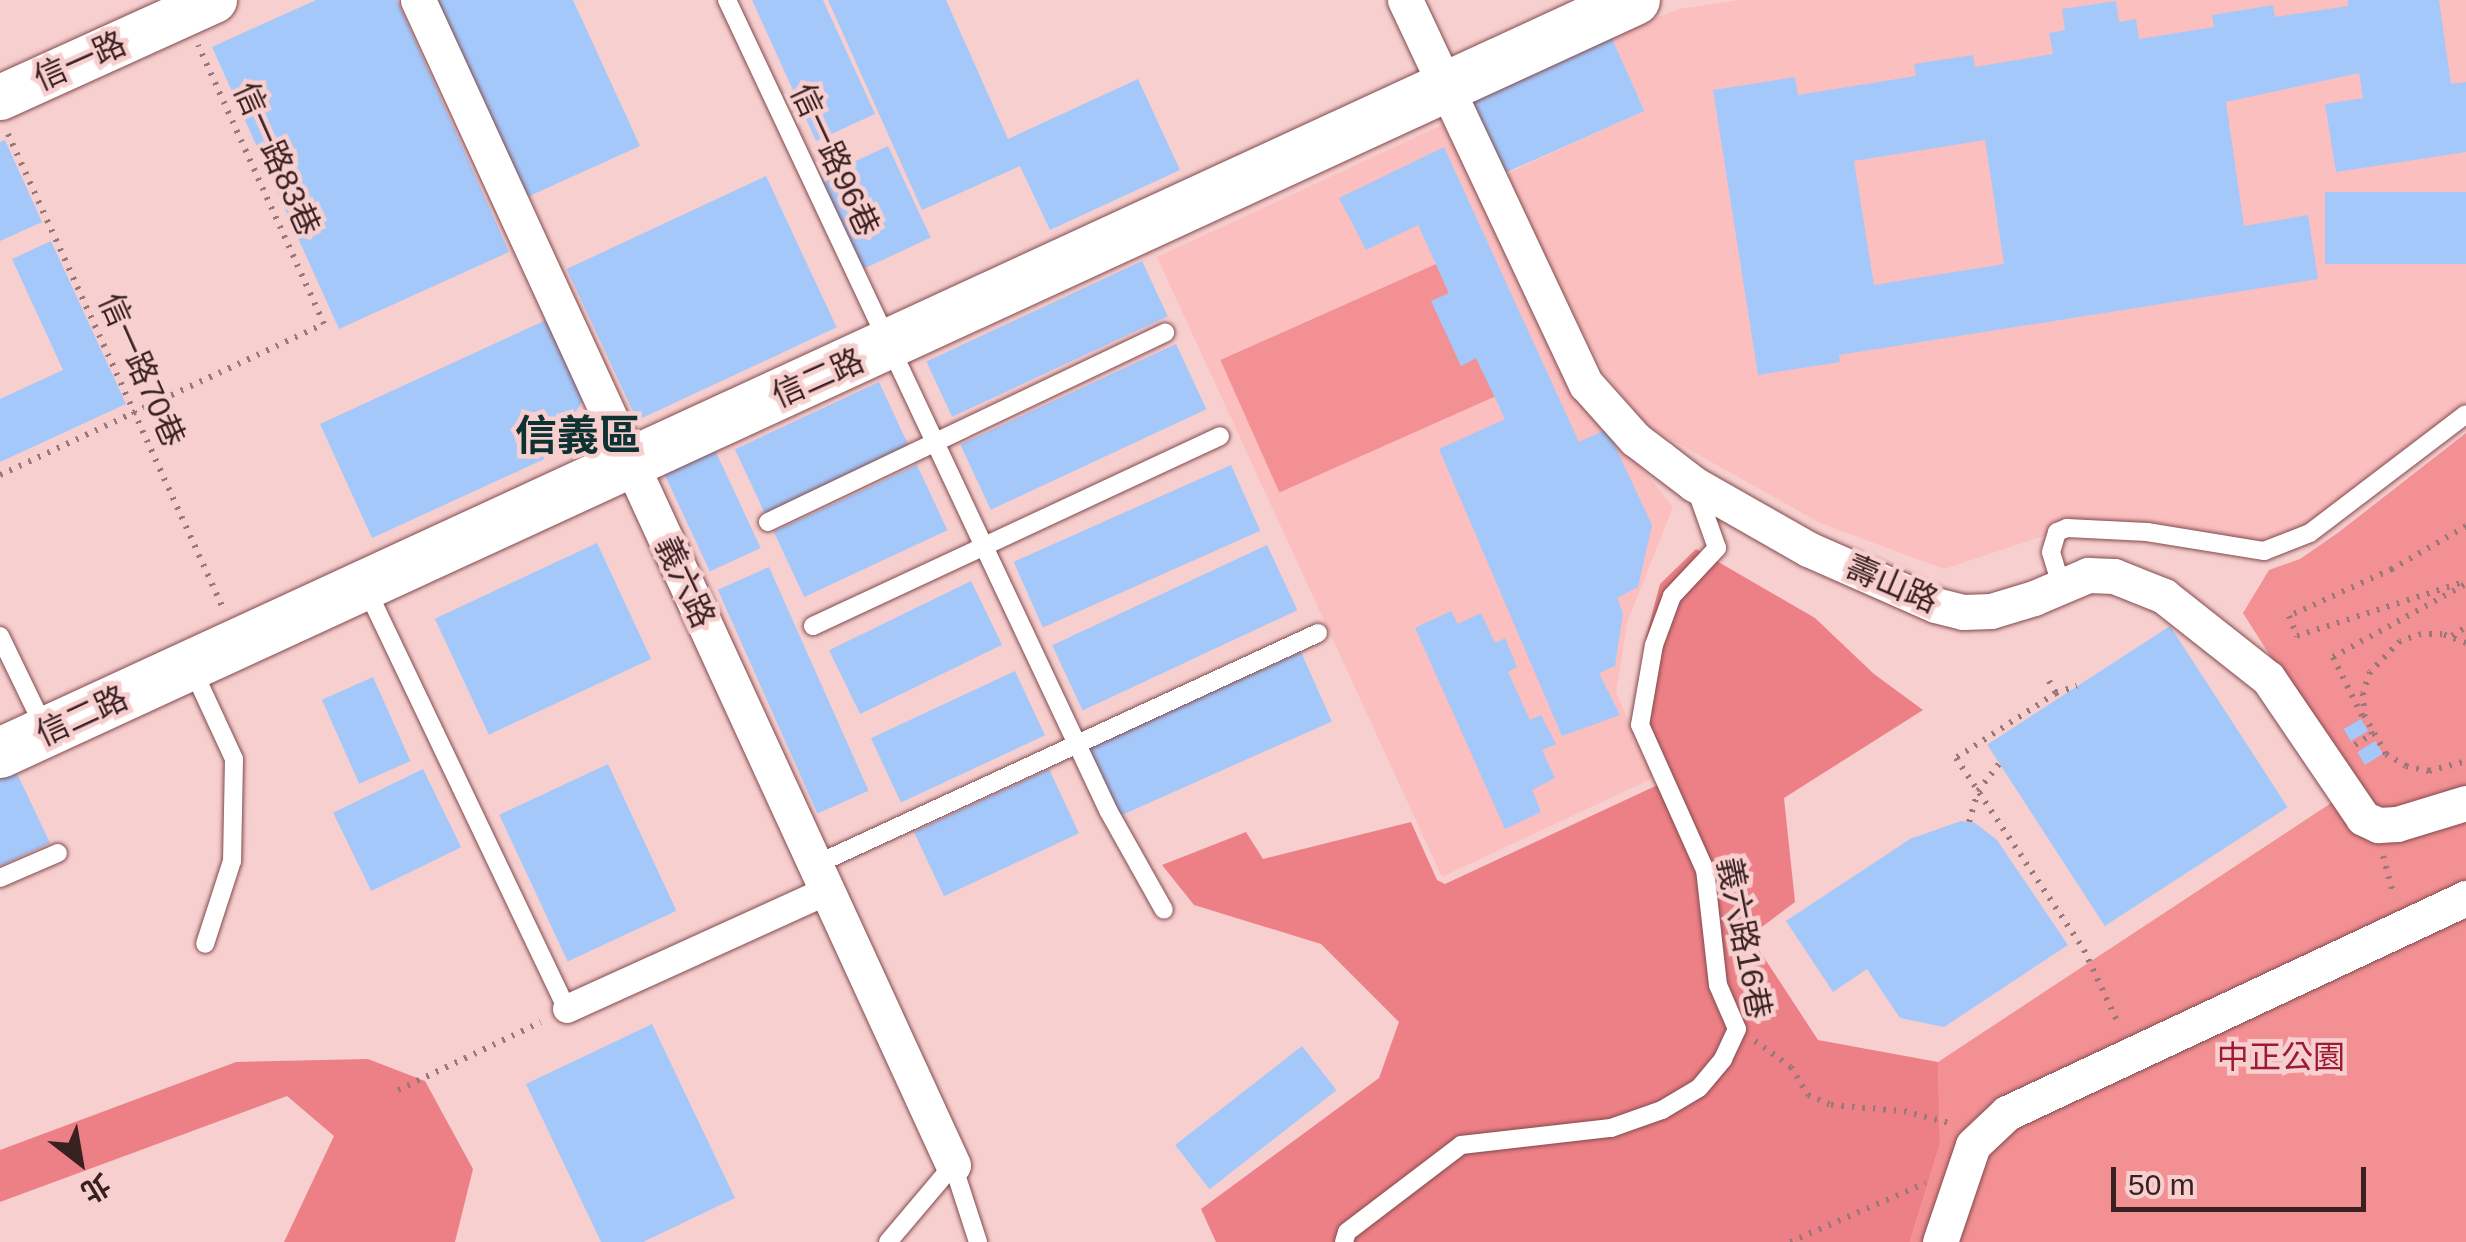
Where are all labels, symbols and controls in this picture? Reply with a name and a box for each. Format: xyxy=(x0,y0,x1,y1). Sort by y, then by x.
street label: 信一路 xyxy=(28,24,132,98)
street label: 信一路83巷 xyxy=(226,76,328,242)
street label: 信一路96巷 xyxy=(783,78,887,242)
street label: 信一路70巷 xyxy=(91,287,193,453)
street label: 信二路 xyxy=(766,341,870,415)
district label: 信義區 xyxy=(515,411,641,461)
street label: 義六路 xyxy=(647,530,723,634)
street label: 壽山路 xyxy=(1840,548,1944,620)
street label: 信二路 xyxy=(30,678,134,754)
street label: 義六路16巷 xyxy=(1710,854,1778,1022)
park label: 中正公園 xyxy=(2217,1038,2345,1076)
north arrow xyxy=(30,1112,130,1212)
scale bar xyxy=(2116,1147,2371,1209)
text: 北 xyxy=(76,1168,116,1209)
text: 50 m xyxy=(2128,1168,2195,1201)

